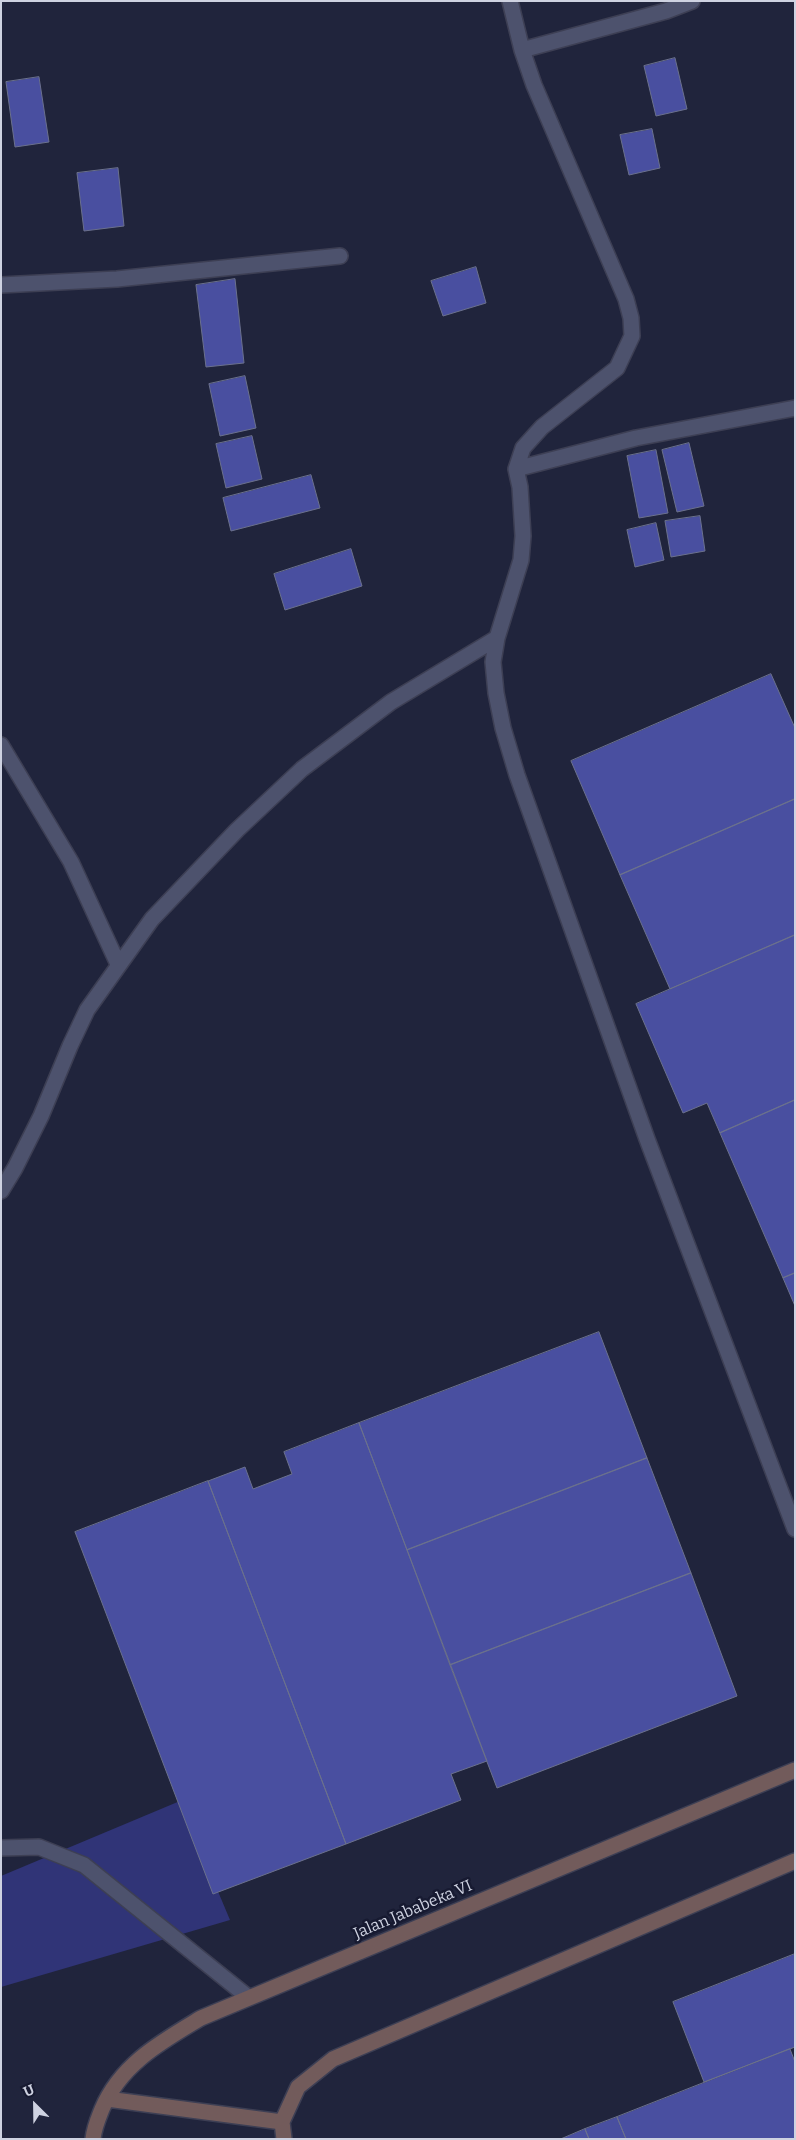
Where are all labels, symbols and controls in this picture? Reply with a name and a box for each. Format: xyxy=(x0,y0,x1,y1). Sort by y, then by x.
street label: Jalan Jababeka VI xyxy=(351,1876,475,1944)
north arrow xyxy=(10,2080,60,2130)
text: U xyxy=(21,2081,37,2101)

